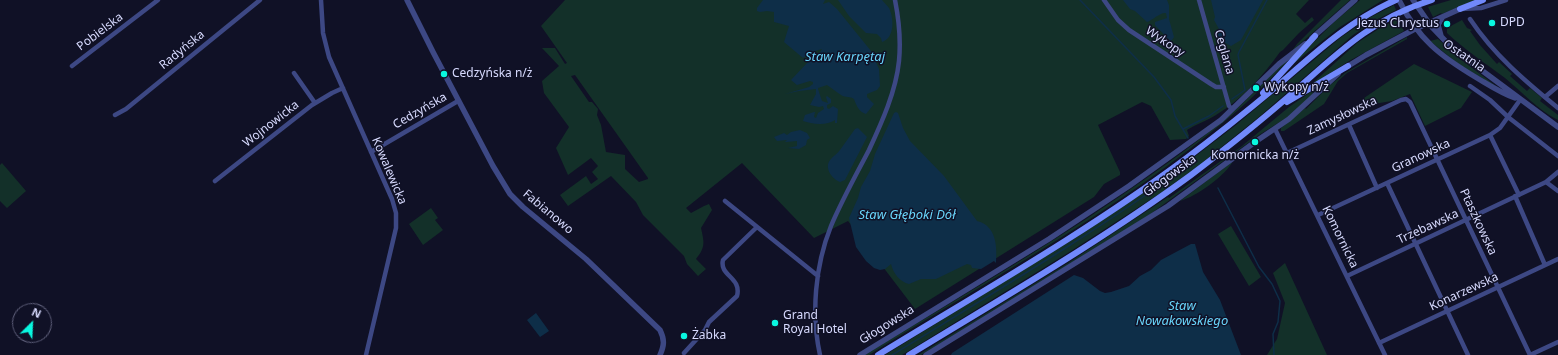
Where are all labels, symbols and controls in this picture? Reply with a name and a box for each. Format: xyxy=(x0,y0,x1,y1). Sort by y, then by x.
street label: Pobielska xyxy=(74,10,126,54)
place label: DPD xyxy=(1500,16,1525,30)
place label: Jezus Chrystus xyxy=(1358,17,1439,31)
marker: DPD xyxy=(1487,18,1497,28)
marker: Jezus Chrystus xyxy=(1442,19,1452,29)
street label: Wykopy xyxy=(1143,24,1187,60)
street label: Radyńska xyxy=(156,27,208,73)
street label: Ceglana xyxy=(1211,28,1237,76)
street label: Ostatnia xyxy=(1440,37,1488,75)
water label: Staw Karpętaj xyxy=(805,49,885,65)
place label: Cedzyńska n/ż xyxy=(452,67,532,81)
marker: Cedzyńska n/ż xyxy=(439,69,449,79)
place label: Wykopy n/ż xyxy=(1264,81,1329,95)
marker: Wykopy n/ż xyxy=(1251,83,1261,93)
street label: Cedzyńska xyxy=(391,90,449,132)
street label: Zamysłowska xyxy=(1305,94,1379,138)
street label: Wojnowicka xyxy=(240,98,302,150)
street label: Kowalewicka xyxy=(368,135,410,207)
street label: Granowska xyxy=(1389,136,1453,176)
marker: Komornicka n/ż xyxy=(1250,137,1260,147)
place label: Komornicka n/ż xyxy=(1211,149,1299,163)
street label: Głogowska xyxy=(1141,152,1199,200)
street label: Fabianowo xyxy=(520,187,576,237)
street label: Ptaszkowska xyxy=(1456,187,1500,257)
street label: Komornicka xyxy=(1319,203,1361,271)
water label: Staw Głęboki Dół xyxy=(858,207,956,223)
street label: Trzebawska xyxy=(1395,207,1461,247)
street label: Konarzewska xyxy=(1427,270,1501,314)
water label: Staw Nowakowskiego xyxy=(1136,298,1228,329)
north arrow xyxy=(12,303,52,343)
street label: Głogowska xyxy=(857,303,917,347)
text: N xyxy=(30,304,44,321)
place label: Grand Royal Hotel xyxy=(783,309,847,337)
marker: Grand Royal Hotel xyxy=(770,318,780,328)
place label: Żabka xyxy=(692,329,726,343)
marker: Żabka xyxy=(679,331,689,341)

